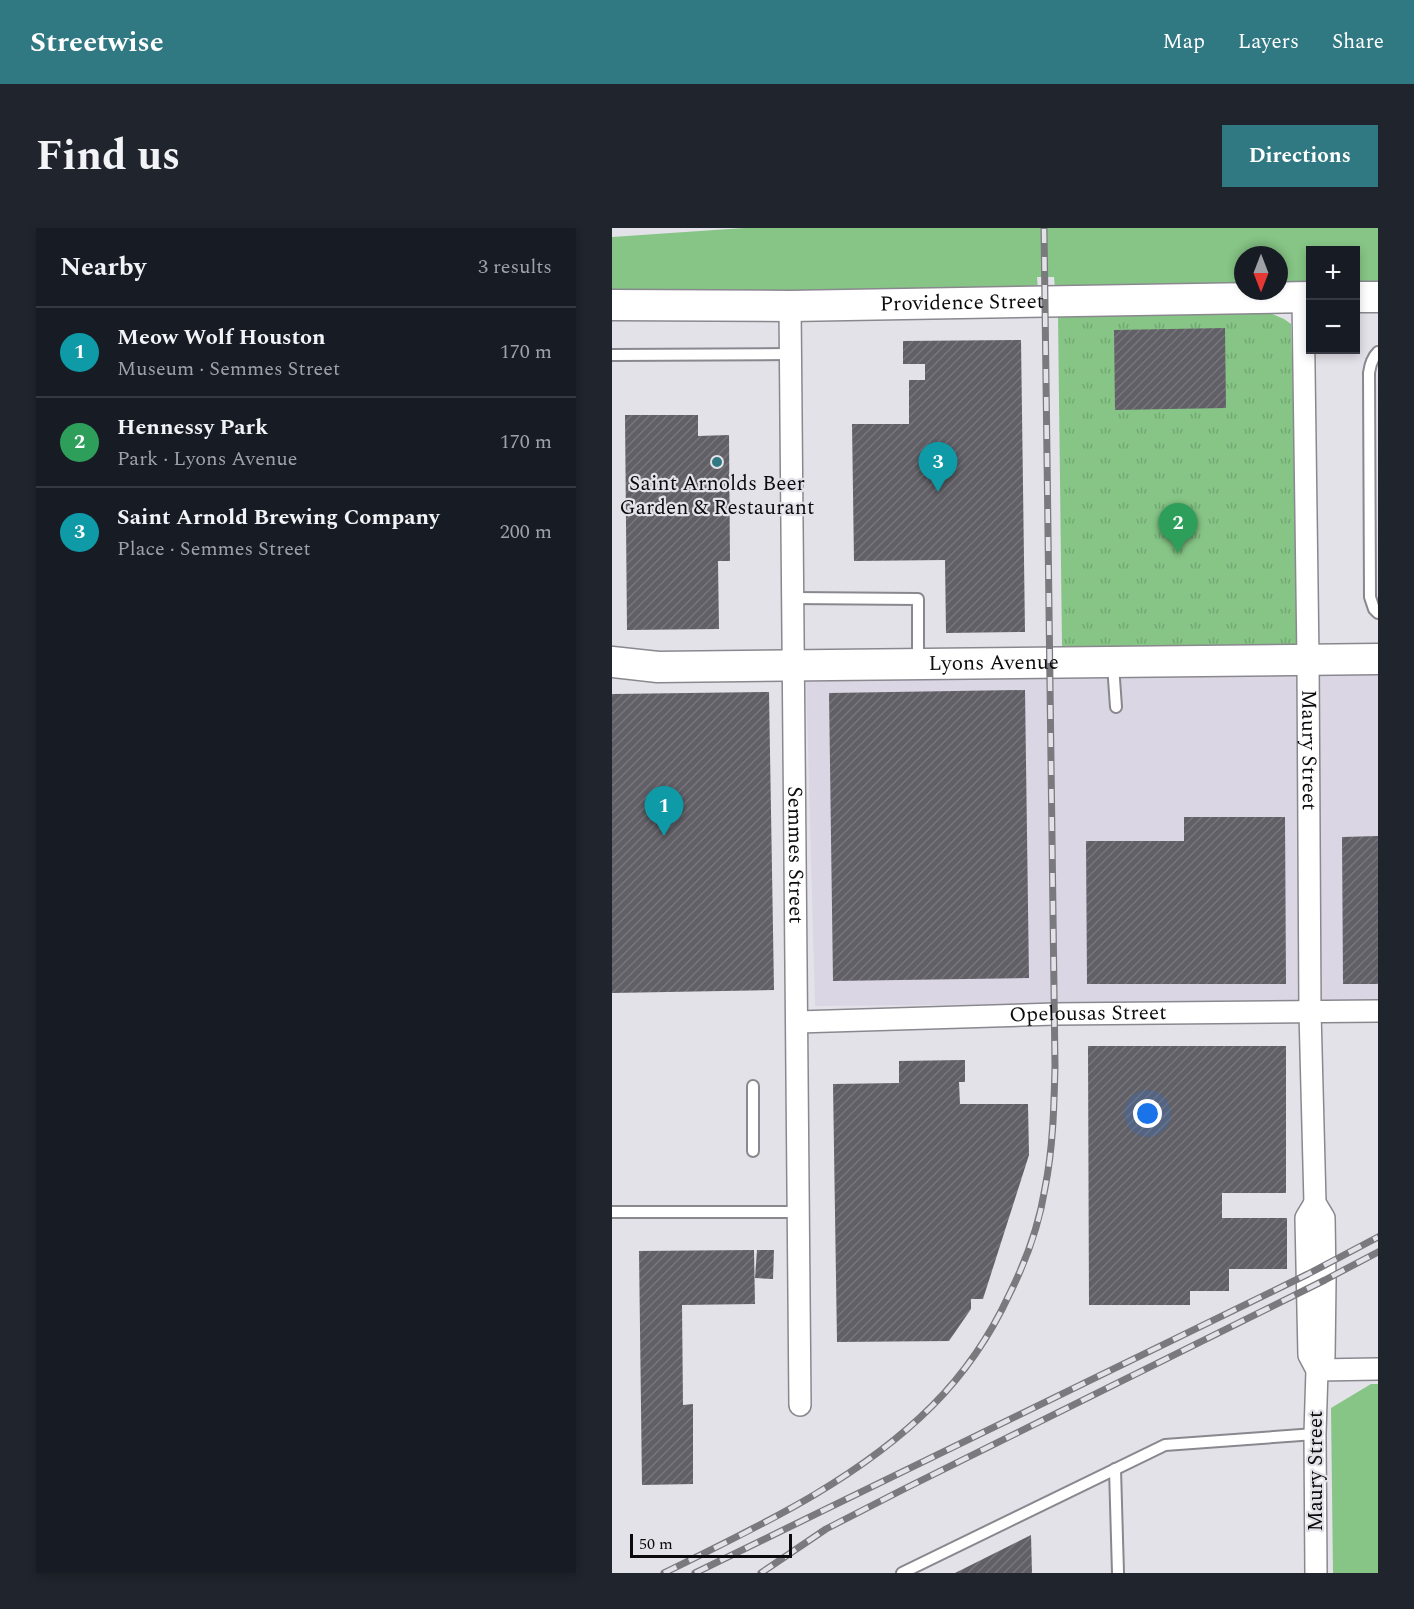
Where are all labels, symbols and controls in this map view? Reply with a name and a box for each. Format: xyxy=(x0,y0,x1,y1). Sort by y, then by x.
text: Streetwise xyxy=(30,21,164,64)
text: Map xyxy=(1163,26,1205,58)
text: Layers xyxy=(1238,26,1299,58)
text: Share xyxy=(1332,26,1384,58)
text: Find us xyxy=(36,125,180,188)
button: Directions xyxy=(1222,125,1378,187)
north arrow xyxy=(1234,246,1288,300)
map controls xyxy=(1306,246,1360,354)
button: + xyxy=(1306,246,1360,300)
text: Nearby xyxy=(60,247,146,287)
text: 3 results xyxy=(478,252,552,282)
street label: Providence Street xyxy=(880,286,1044,320)
button: − xyxy=(1306,300,1360,354)
text: Meow Wolf Houston xyxy=(117,321,326,354)
text: 1 xyxy=(74,337,85,367)
text: 170 m xyxy=(500,337,552,367)
text: Museum · Semmes Street xyxy=(117,354,340,384)
text: Hennessy Park xyxy=(117,411,268,444)
text: 2 xyxy=(74,427,85,457)
text: 170 m xyxy=(500,427,552,457)
pin: 3 xyxy=(918,442,958,492)
text: Park · Lyons Avenue xyxy=(117,444,297,474)
marker: Saint Arnolds Beer Garden & Restaurant xyxy=(710,455,724,469)
place label: Saint Arnolds Beer Garden & Restaurant xyxy=(620,468,814,524)
text: Saint Arnold Brewing Company xyxy=(117,501,440,534)
pin: 2 xyxy=(1158,504,1198,553)
text: 3 xyxy=(74,517,85,547)
text: 200 m xyxy=(500,517,552,547)
text: Place · Semmes Street xyxy=(117,534,311,564)
street label: Lyons Avenue xyxy=(928,647,1059,680)
street label: Maury Street xyxy=(1292,689,1325,811)
pin: 1 xyxy=(644,786,684,836)
street label: Semmes Street xyxy=(778,786,812,924)
street label: Opelousas Street xyxy=(1009,997,1167,1031)
your location xyxy=(1133,1099,1162,1128)
street label: Maury Street xyxy=(1300,1411,1332,1531)
scale bar xyxy=(630,1531,792,1558)
text: 50 m xyxy=(639,1532,673,1556)

